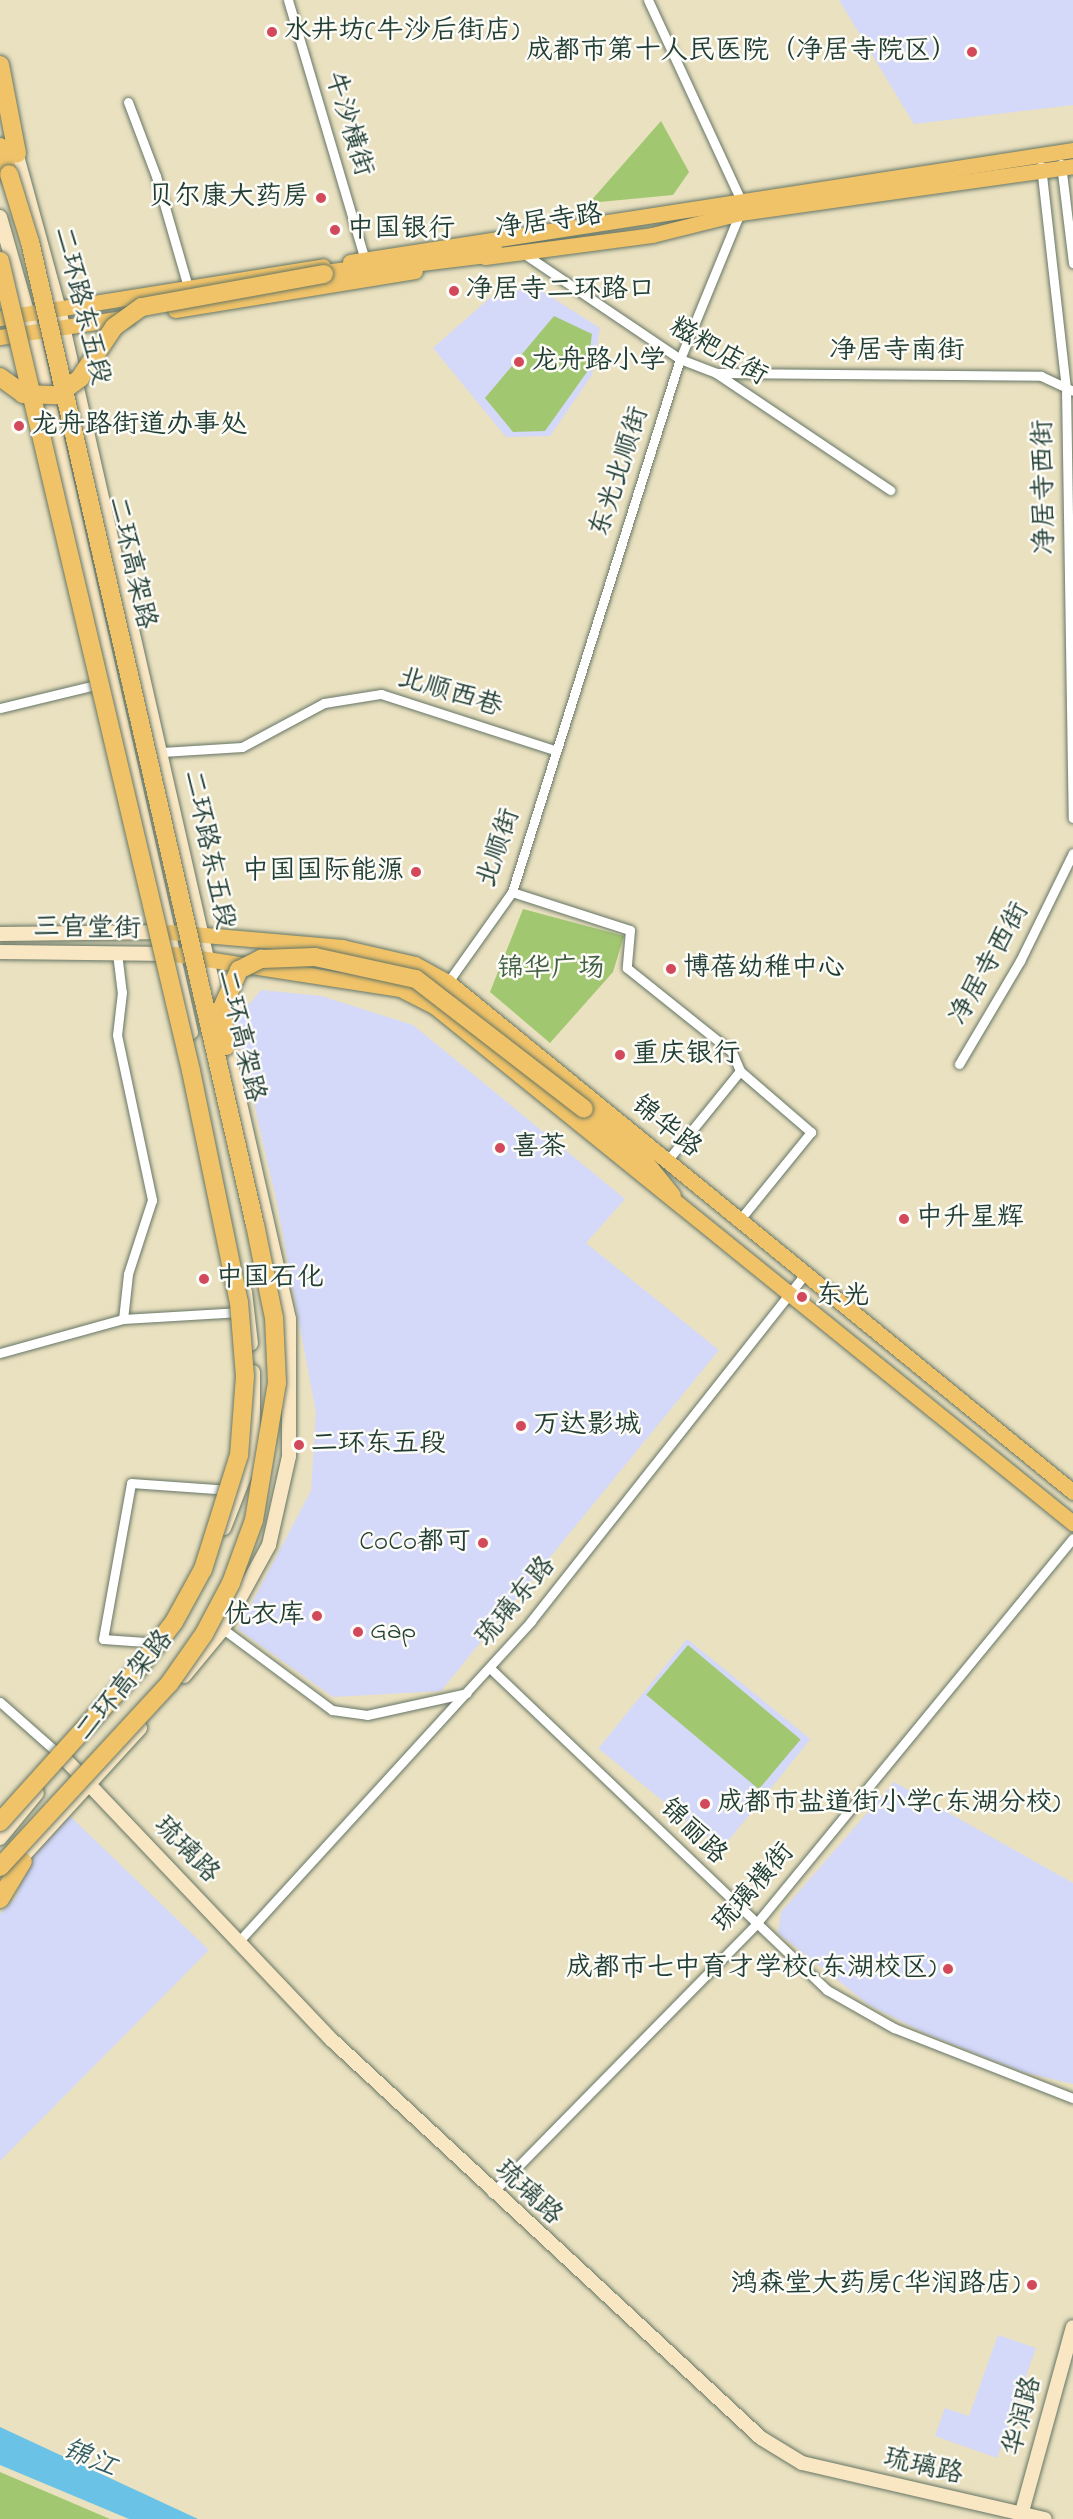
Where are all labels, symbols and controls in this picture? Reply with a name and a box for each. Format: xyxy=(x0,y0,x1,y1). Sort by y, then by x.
place label: 水井坊(牛沙后街店) xyxy=(284,16,519,48)
marker: 水井坊(牛沙后街店) xyxy=(265,25,279,39)
place label: 成都市第十人民医院（净居寺院区） xyxy=(526,36,958,68)
marker: 成都市第十人民医院（净居寺院区） xyxy=(963,43,981,61)
street label: 牛沙横街 xyxy=(317,68,379,180)
place label: 贝尔康大药房 xyxy=(147,182,309,214)
marker: 贝尔康大药房 xyxy=(314,191,328,205)
street label: 净居寺路 xyxy=(493,198,605,246)
place label: 中国银行 xyxy=(347,214,455,246)
street label: 二环路东五段 xyxy=(46,223,116,389)
marker: 中国银行 xyxy=(328,223,342,237)
place label: 净居寺二环路口 xyxy=(466,275,655,307)
marker: 净居寺二环路口 xyxy=(447,284,461,298)
street label: 糍粑店街 xyxy=(663,311,773,393)
street label: 净居寺南街 xyxy=(830,336,964,368)
place label: 龙舟路小学 xyxy=(531,346,666,378)
marker: 龙舟路小学 xyxy=(512,355,526,369)
street label: 东光北顺街 xyxy=(584,403,656,541)
place label: 龙舟路街道办事处 xyxy=(31,410,247,442)
marker: 龙舟路街道办事处 xyxy=(12,419,26,433)
street label: 净居寺西街 xyxy=(1028,419,1062,555)
street label: 二环高架路 xyxy=(100,494,162,632)
street label: 北顺西巷 xyxy=(394,662,506,724)
street label: 二环路东五段 xyxy=(175,767,241,933)
street label: 北顺街 xyxy=(470,804,528,892)
place label: 中国国际能源 xyxy=(242,856,404,888)
marker: 中国国际能源 xyxy=(409,865,423,879)
street label: 净居寺西街 xyxy=(943,897,1037,1031)
street label: 三官堂街 xyxy=(33,912,141,946)
place label: 博蓓幼稚中心 xyxy=(683,953,845,985)
park label: 锦华广场 xyxy=(497,954,605,986)
marker: 博蓓幼稚中心 xyxy=(664,962,678,976)
street label: 二环高架路 xyxy=(209,967,271,1105)
place label: 重庆银行 xyxy=(632,1039,740,1071)
marker: 重庆银行 xyxy=(613,1048,627,1062)
street label: 锦华路 xyxy=(624,1089,708,1165)
place label: 喜茶 xyxy=(512,1132,566,1164)
marker: 喜茶 xyxy=(493,1141,507,1155)
place label: 中升星辉 xyxy=(916,1203,1024,1235)
marker: 中升星辉 xyxy=(897,1212,911,1226)
place label: 中国石化 xyxy=(216,1263,324,1295)
marker: 中国石化 xyxy=(197,1272,211,1286)
place label: 东光 xyxy=(816,1281,870,1313)
marker: 东光 xyxy=(793,1288,811,1306)
place label: 万达影城 xyxy=(533,1410,641,1442)
marker: 万达影城 xyxy=(514,1419,528,1433)
place label: 二环东五段 xyxy=(311,1429,446,1461)
marker: 二环东五段 xyxy=(292,1438,306,1452)
place label: CoCo都可 xyxy=(359,1527,471,1559)
marker: CoCo都可 xyxy=(476,1536,490,1550)
street label: 琉璃东路 xyxy=(469,1550,563,1654)
place label: 优衣库 xyxy=(224,1600,305,1632)
marker: 优衣库 xyxy=(310,1609,324,1623)
place label: Gap xyxy=(370,1616,416,1648)
street label: 二环高架路 xyxy=(69,1624,181,1748)
marker: Gap xyxy=(351,1625,365,1639)
place label: 成都市盐道街小学(东湖分校) xyxy=(717,1788,1060,1820)
street label: 锦丽路 xyxy=(653,1792,733,1872)
marker: 成都市盐道街小学(东湖分校) xyxy=(698,1797,712,1811)
street label: 琉璃路 xyxy=(146,1810,226,1890)
street label: 琉璃横街 xyxy=(706,1837,802,1939)
place label: 成都市七中育才学校(东湖校区) xyxy=(566,1953,936,1985)
marker: 成都市七中育才学校(东湖校区) xyxy=(941,1962,955,1976)
street label: 琉璃路 xyxy=(487,2154,569,2232)
place label: 鸿森堂大药房(华润路店) xyxy=(731,2269,1020,2301)
marker: 鸿森堂大药房(华润路店) xyxy=(1025,2278,1039,2292)
street label: 华润路 xyxy=(997,2373,1049,2459)
water label: 锦江 xyxy=(57,2434,121,2486)
street label: 琉璃路 xyxy=(880,2442,966,2492)

